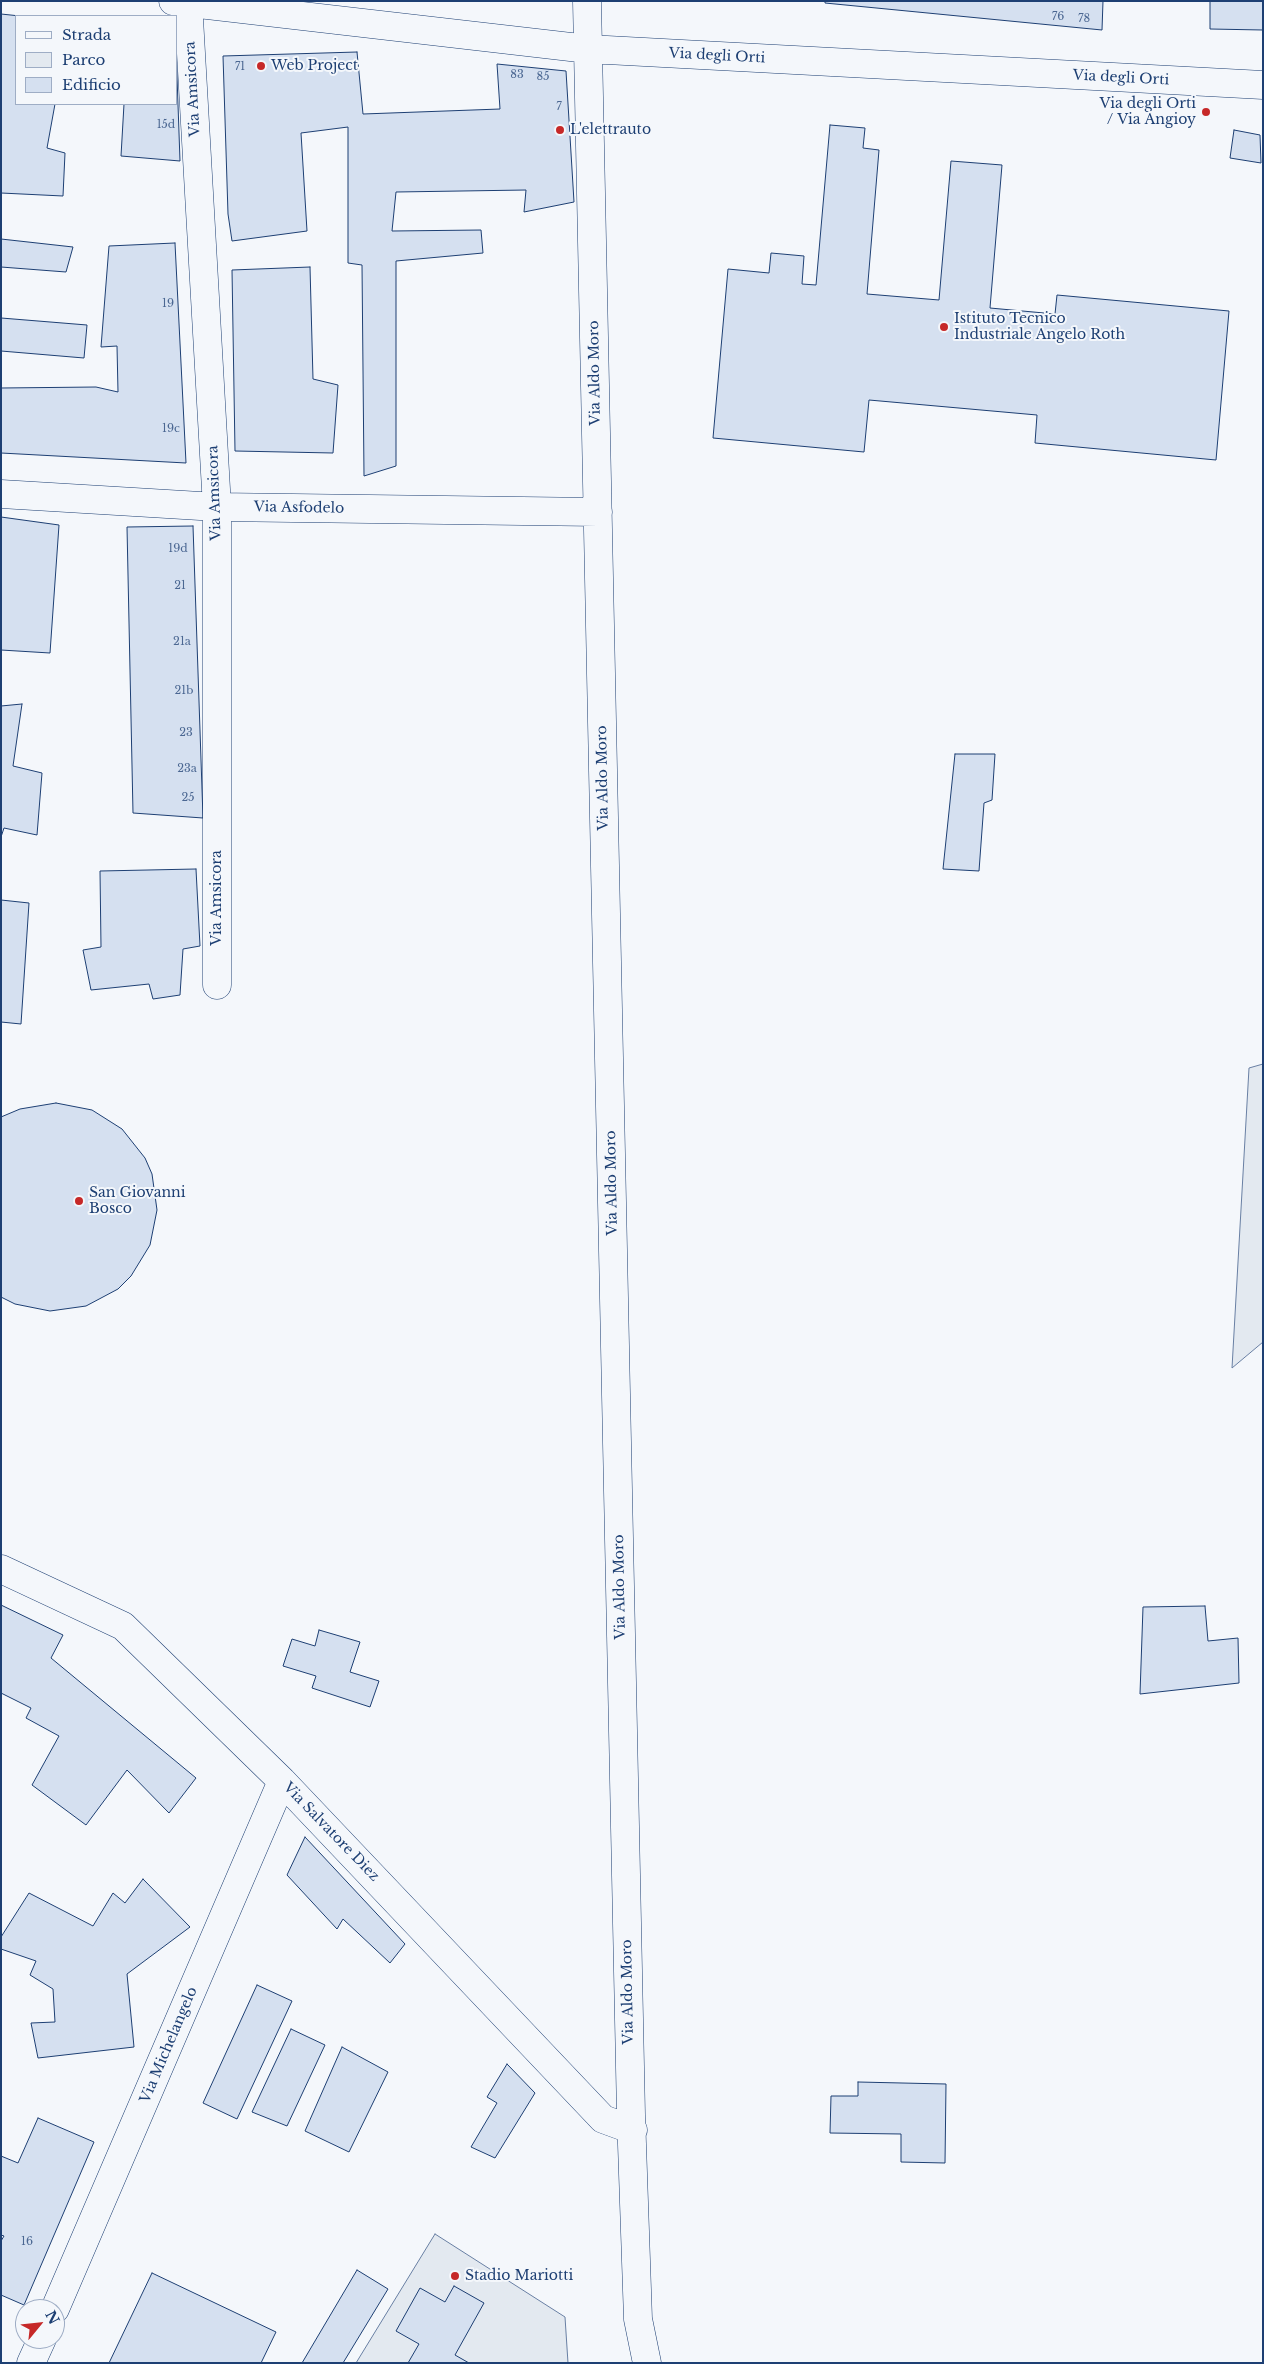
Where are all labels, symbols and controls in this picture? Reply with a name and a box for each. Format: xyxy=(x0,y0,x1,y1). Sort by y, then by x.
house number: 76 xyxy=(1052,10,1064,24)
house number: 78 xyxy=(1078,12,1090,26)
legend xyxy=(15,15,178,105)
text: Strada xyxy=(62,25,111,44)
street label: Via Amsicora xyxy=(182,41,204,137)
street label: Via degli Orti xyxy=(668,45,766,67)
text: Parco xyxy=(62,50,105,69)
place label: Web Project xyxy=(271,58,358,74)
house number: 71 xyxy=(235,60,245,74)
marker: Web Project xyxy=(255,60,267,72)
street label: Via degli Orti xyxy=(1072,67,1170,89)
house number: 83 xyxy=(510,68,524,82)
house number: 85 xyxy=(537,70,549,84)
text: Edificio xyxy=(62,75,121,94)
place label: Via degli Orti / Via Angioy xyxy=(1099,96,1196,128)
house number: 7 xyxy=(556,100,562,114)
marker: Via degli Orti / Via Angioy xyxy=(1200,106,1212,118)
house number: 15d xyxy=(157,118,175,132)
place label: L'elettrauto xyxy=(570,122,651,138)
marker: L'elettrauto xyxy=(554,124,566,136)
house number: 19 xyxy=(162,297,174,311)
place label: Istituto Tecnico Industriale Angelo Roth xyxy=(954,311,1125,344)
street label: Via Aldo Moro xyxy=(586,320,604,426)
marker: Istituto Tecnico Industriale Angelo Roth xyxy=(938,321,950,333)
house number: 19c xyxy=(162,422,180,436)
street label: Via Amsicora xyxy=(205,445,225,541)
street label: Via Asfodelo xyxy=(254,499,344,517)
house number: 19d xyxy=(168,542,188,556)
house number: 21 xyxy=(174,579,186,593)
house number: 21a xyxy=(173,635,191,649)
house number: 21b xyxy=(175,684,193,698)
street label: Via Aldo Moro xyxy=(594,725,612,831)
house number: 23 xyxy=(179,726,193,740)
house number: 23a xyxy=(177,762,197,776)
house number: 25 xyxy=(181,791,195,805)
street label: Via Amsicora xyxy=(209,850,225,946)
street label: Via Aldo Moro xyxy=(603,1130,621,1236)
place label: San Giovanni Bosco xyxy=(89,1185,186,1218)
marker: San Giovanni Bosco xyxy=(73,1195,85,1207)
street label: Via Aldo Moro xyxy=(611,1534,629,1640)
street label: Via Salvatore Diez xyxy=(280,1779,382,1885)
street label: Via Aldo Moro xyxy=(619,1939,637,2045)
street label: Via Michelangelo xyxy=(137,1984,201,2106)
house number: 16 xyxy=(21,2235,33,2249)
place label: Stadio Mariotti xyxy=(465,2268,573,2284)
marker: Stadio Mariotti xyxy=(449,2270,461,2282)
north arrow xyxy=(15,2299,65,2349)
text: N xyxy=(41,2307,63,2327)

